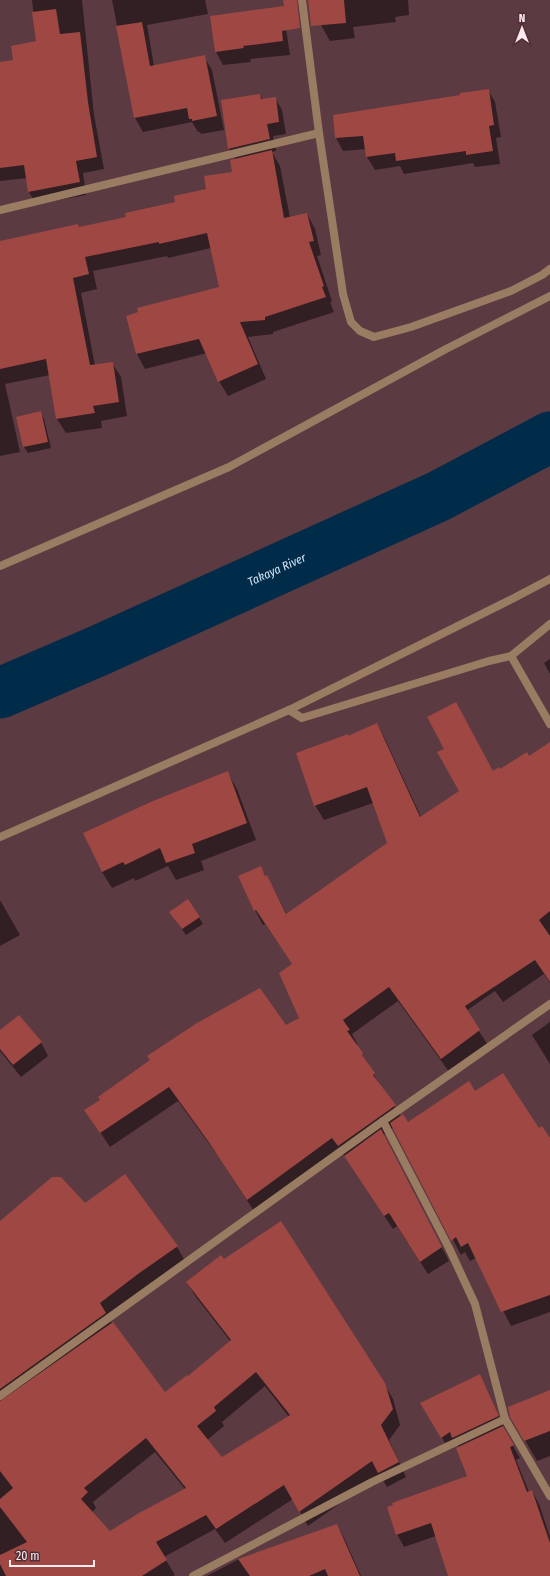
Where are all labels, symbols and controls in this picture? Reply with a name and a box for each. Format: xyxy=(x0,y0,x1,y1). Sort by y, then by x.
north arrow xyxy=(502,8,542,48)
text: N xyxy=(519,12,525,25)
water label: Takaya River xyxy=(246,550,309,589)
scale bar xyxy=(10,1542,94,1568)
text: 20 m xyxy=(16,1549,40,1563)

